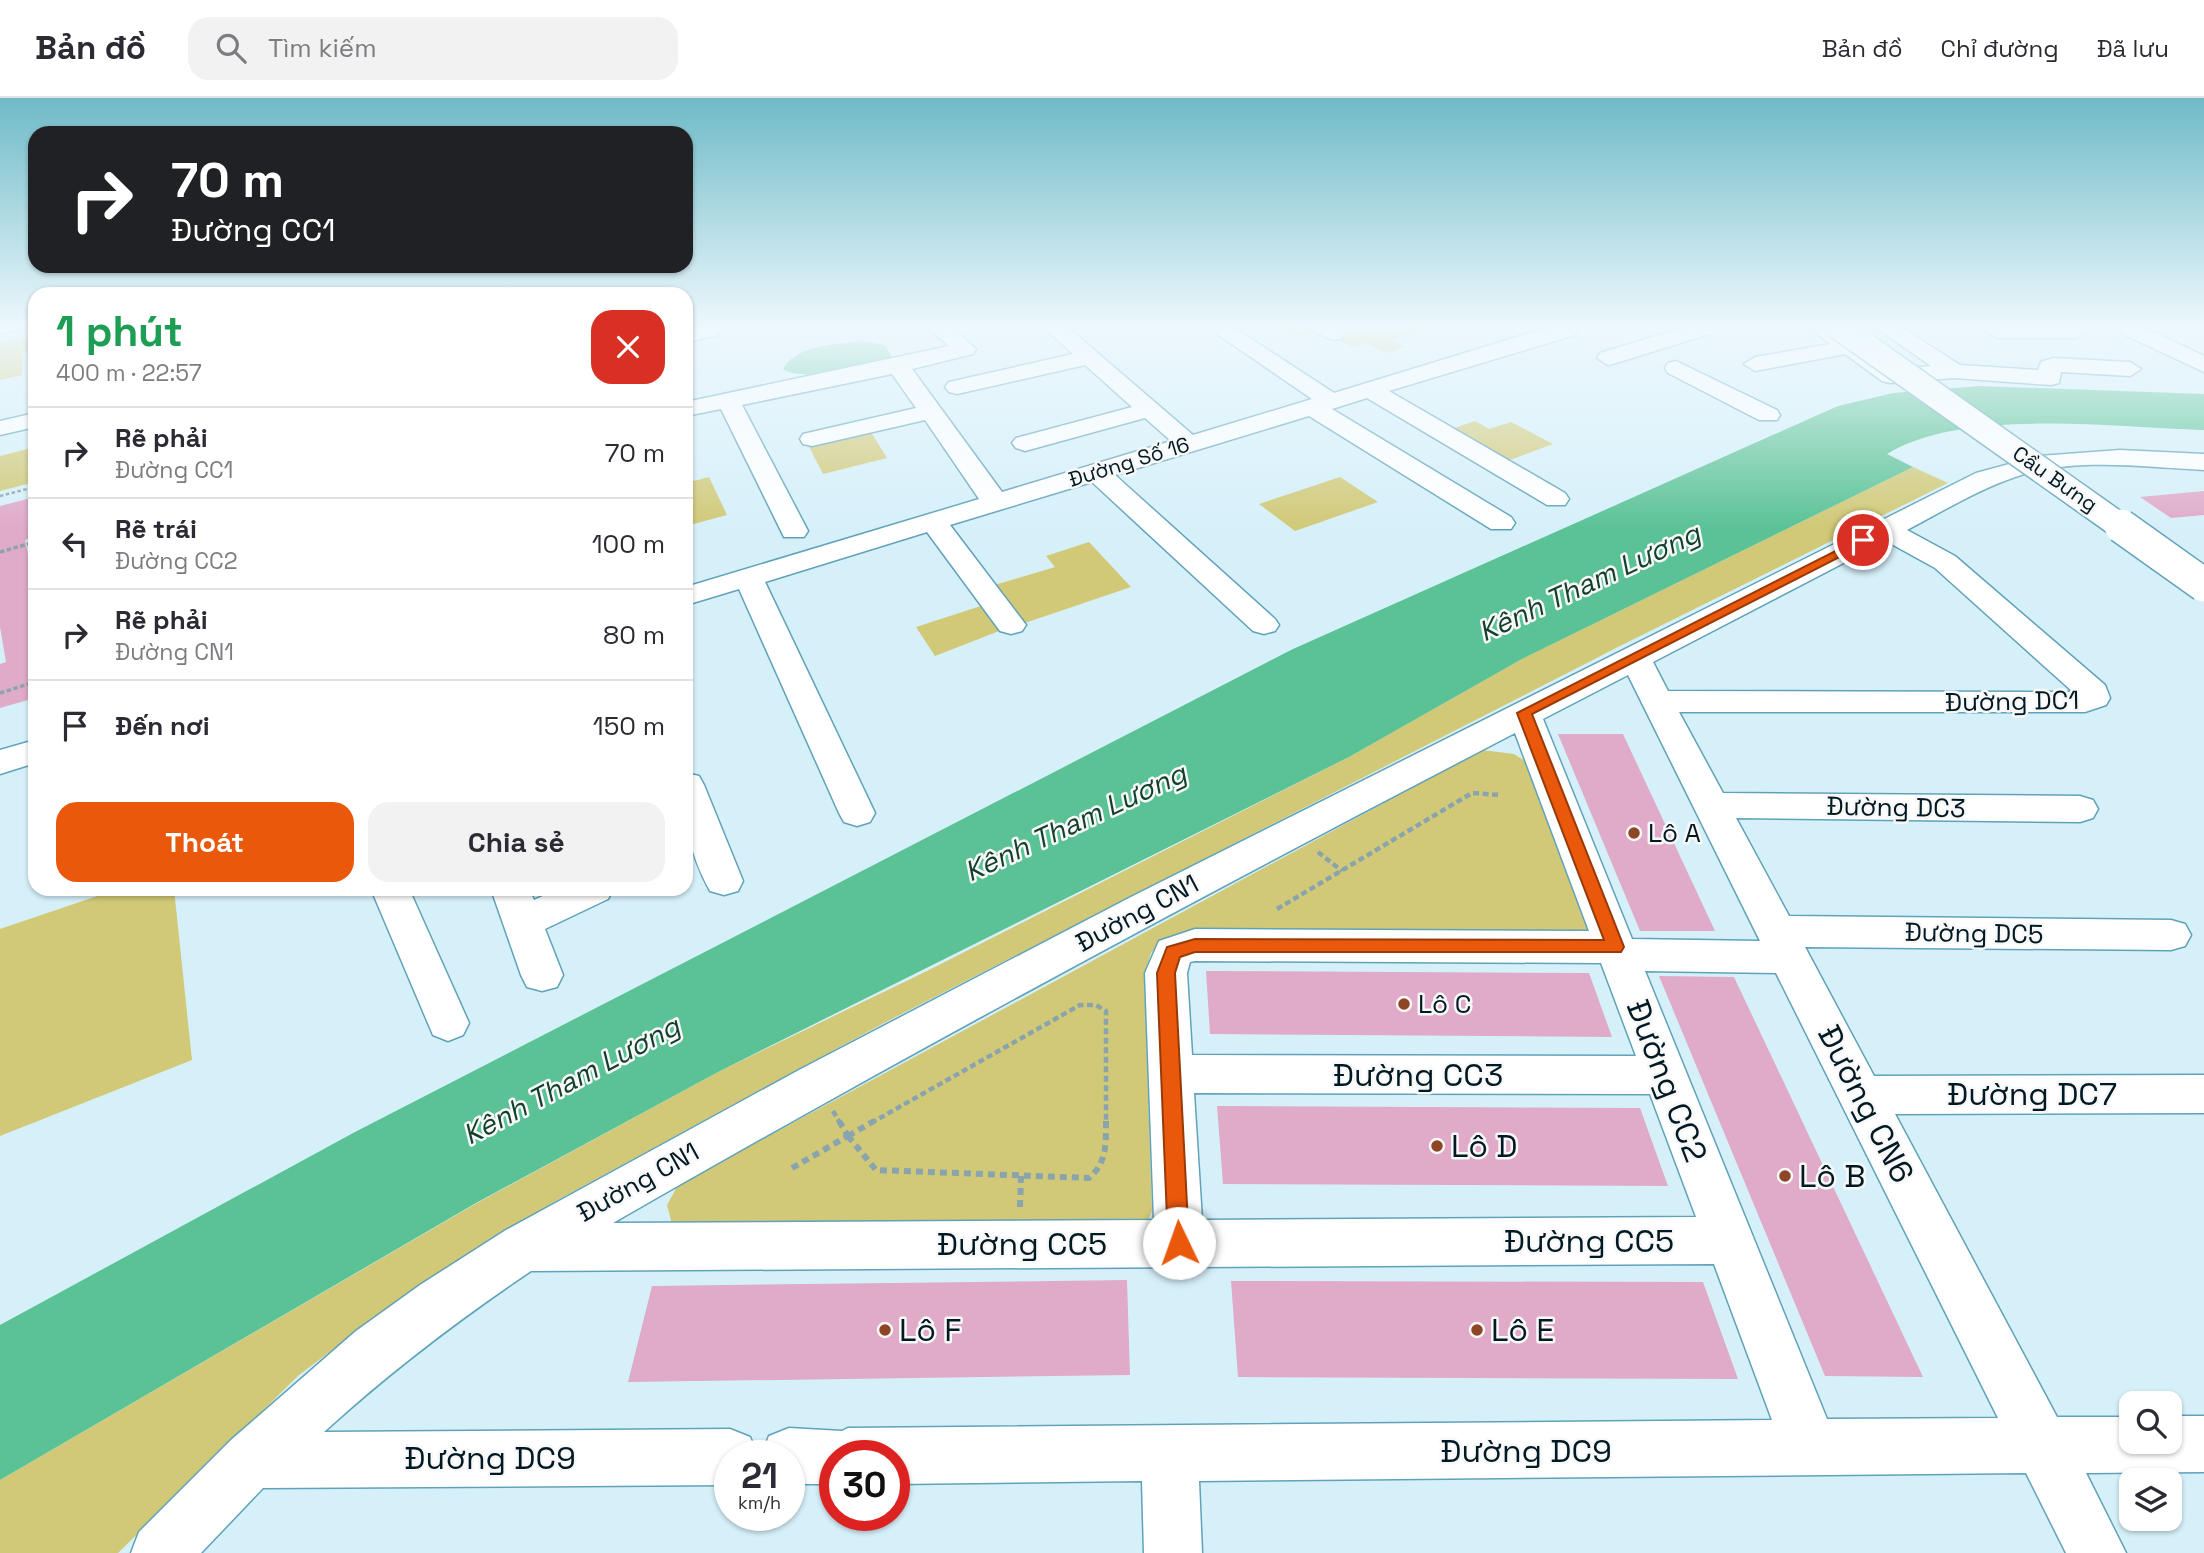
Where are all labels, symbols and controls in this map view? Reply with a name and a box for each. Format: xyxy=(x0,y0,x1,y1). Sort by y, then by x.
search box xyxy=(188,17,678,80)
text: Bản đồ xyxy=(35,27,146,69)
icon: search xyxy=(212,29,250,67)
text: Tìm kiếm xyxy=(268,31,377,65)
text: Bản đồ xyxy=(1822,33,1903,64)
text: Chỉ đường xyxy=(1941,33,2059,64)
text: Đã lưu xyxy=(2097,33,2169,64)
text: 70 m xyxy=(171,149,284,211)
icon: right xyxy=(56,154,147,245)
text: Đường CC1 xyxy=(171,210,336,250)
text: 1 phút xyxy=(56,305,183,358)
button: close xyxy=(591,310,665,384)
text: 400 m · 22:57 xyxy=(56,358,202,388)
text: Rẽ phải xyxy=(115,421,208,455)
street label: Đường Số 16 xyxy=(1065,430,1193,493)
icon: right xyxy=(56,434,94,472)
text: 70 m xyxy=(605,436,665,470)
street label: Cầu Bưng xyxy=(2008,440,2103,518)
text: Đường CC1 xyxy=(115,455,233,485)
pin xyxy=(1833,510,1893,570)
text: Rẽ trái xyxy=(115,512,197,546)
water label: Kênh Tham Lương xyxy=(1472,514,1707,649)
icon: arrive xyxy=(1844,521,1882,559)
icon: left xyxy=(56,525,94,563)
text: 100 m xyxy=(592,527,665,561)
text: Đường CC2 xyxy=(115,546,238,576)
text: Rẽ phải xyxy=(115,603,208,637)
icon: right xyxy=(56,616,94,654)
text: 80 m xyxy=(603,618,665,652)
text: Đường CN1 xyxy=(115,637,234,667)
street label: Đường DC1 xyxy=(1945,683,2079,719)
icon: arrive xyxy=(56,707,94,745)
text: Đến nơi xyxy=(115,709,210,743)
text: 150 m xyxy=(593,709,665,743)
water label: Kênh Tham Lương xyxy=(958,754,1193,889)
street label: Đường DC3 xyxy=(1826,789,1966,825)
button: Thoát xyxy=(56,802,354,882)
button: Chia sẻ xyxy=(368,802,665,882)
place label: Lô A xyxy=(1648,816,1701,850)
marker: Lô A xyxy=(1626,825,1642,841)
street label: Đường CN1 xyxy=(1070,866,1204,960)
street label: Đường DC5 xyxy=(1904,915,2044,951)
place label: Lô C xyxy=(1418,987,1472,1021)
street label: Đường CC2 xyxy=(1618,994,1716,1168)
marker: Lô C xyxy=(1396,996,1412,1012)
water label: Kênh Tham Lương xyxy=(456,1007,687,1152)
street label: Đường CN6 xyxy=(1809,1019,1923,1189)
street label: Đường CC3 xyxy=(1333,1055,1503,1095)
street label: Đường DC7 xyxy=(1947,1074,2117,1114)
place label: Lô D xyxy=(1451,1126,1518,1166)
street label: Đường CN1 xyxy=(571,1135,705,1229)
marker: Lô D xyxy=(1429,1138,1445,1154)
place label: Lô B xyxy=(1799,1156,1866,1196)
marker: Lô B xyxy=(1777,1168,1793,1184)
position arrow xyxy=(1142,1206,1216,1280)
street label: Đường CC5 xyxy=(1504,1221,1674,1261)
street label: Đường CC5 xyxy=(937,1224,1107,1264)
place label: Lô F xyxy=(899,1310,962,1350)
place label: Lô E xyxy=(1491,1310,1554,1350)
marker: Lô F xyxy=(877,1322,893,1338)
marker: Lô E xyxy=(1469,1322,1485,1338)
map controls xyxy=(2119,1391,2182,1531)
button: search xyxy=(2119,1391,2182,1454)
street label: Đường DC9 xyxy=(1440,1431,1612,1471)
street label: Đường DC9 xyxy=(404,1438,576,1478)
speed limit sign: 30 xyxy=(819,1440,910,1531)
text: 21 xyxy=(741,1454,778,1498)
button: layers xyxy=(2119,1468,2182,1531)
text: km/h xyxy=(738,1491,781,1514)

